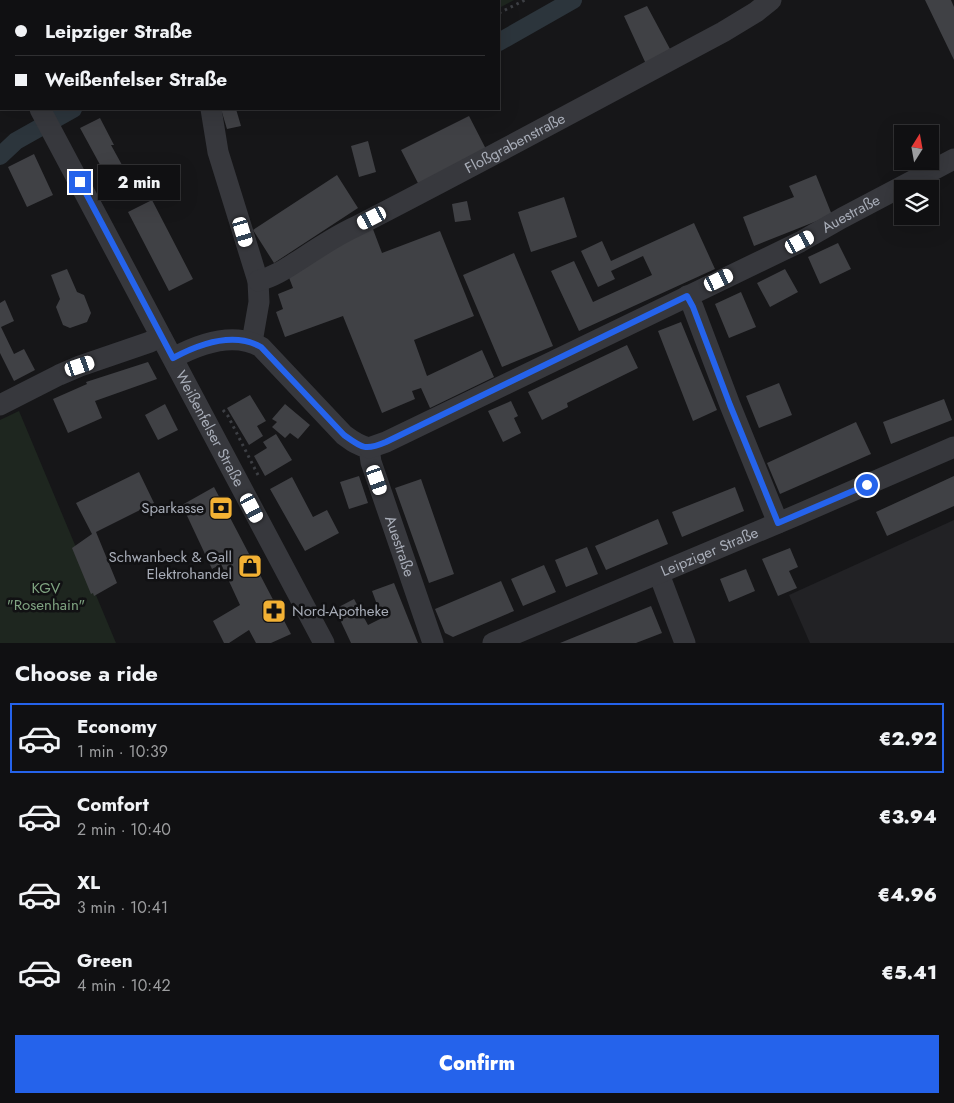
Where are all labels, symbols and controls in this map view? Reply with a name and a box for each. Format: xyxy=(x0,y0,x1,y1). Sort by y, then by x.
text: Leipziger Straße xyxy=(45,18,192,45)
text: Weißenfelser Straße xyxy=(45,66,227,93)
street label: Floßgrabenstraße xyxy=(461,107,569,179)
north arrow xyxy=(894,125,939,170)
map controls xyxy=(894,125,939,225)
callout: 2 min xyxy=(98,164,180,200)
route end xyxy=(69,171,91,193)
text: 2 min xyxy=(118,171,160,194)
button: layers xyxy=(894,180,939,225)
street label: Auestraße xyxy=(818,189,884,238)
car xyxy=(355,205,388,231)
car xyxy=(231,215,254,249)
car xyxy=(783,228,816,256)
car xyxy=(702,267,735,293)
car xyxy=(63,354,96,378)
street label: Weißenfelser Straße xyxy=(170,367,250,491)
car xyxy=(365,463,388,497)
route start xyxy=(856,474,878,496)
car xyxy=(238,491,265,525)
bank icon: Sparkasse xyxy=(208,495,234,521)
place label: Sparkasse xyxy=(141,497,204,519)
street label: Auestraße xyxy=(379,512,421,580)
street label: Leipziger Straße xyxy=(657,521,762,582)
place label: Schwanbeck & Gall Elektrohandel xyxy=(109,546,232,585)
shop icon: Schwanbeck & Gall Elektrohandel xyxy=(237,553,263,579)
park label: KGV "Rosenhain" xyxy=(7,577,85,616)
pharmacy icon: Nord-Apotheke xyxy=(261,598,287,624)
place label: Nord-Apotheke xyxy=(292,600,389,622)
text: Choose a ride xyxy=(15,657,158,689)
text: Economy xyxy=(77,713,157,740)
icon: car xyxy=(17,716,62,761)
text: €2.92 xyxy=(879,725,937,752)
text: 1 min · 10:39 xyxy=(77,740,168,763)
text: Comfort xyxy=(77,791,149,818)
icon: car xyxy=(17,794,62,839)
text: €3.94 xyxy=(879,803,937,830)
text: 2 min · 10:40 xyxy=(77,818,171,841)
text: XL xyxy=(77,869,100,896)
icon: car xyxy=(17,872,62,917)
text: €4.96 xyxy=(877,881,937,908)
text: 3 min · 10:41 xyxy=(77,896,168,919)
text: Green xyxy=(77,947,133,974)
icon: car xyxy=(17,950,62,995)
text: €5.41 xyxy=(881,959,937,986)
text: 4 min · 10:42 xyxy=(77,974,171,997)
button: Confirm xyxy=(15,1035,939,1093)

